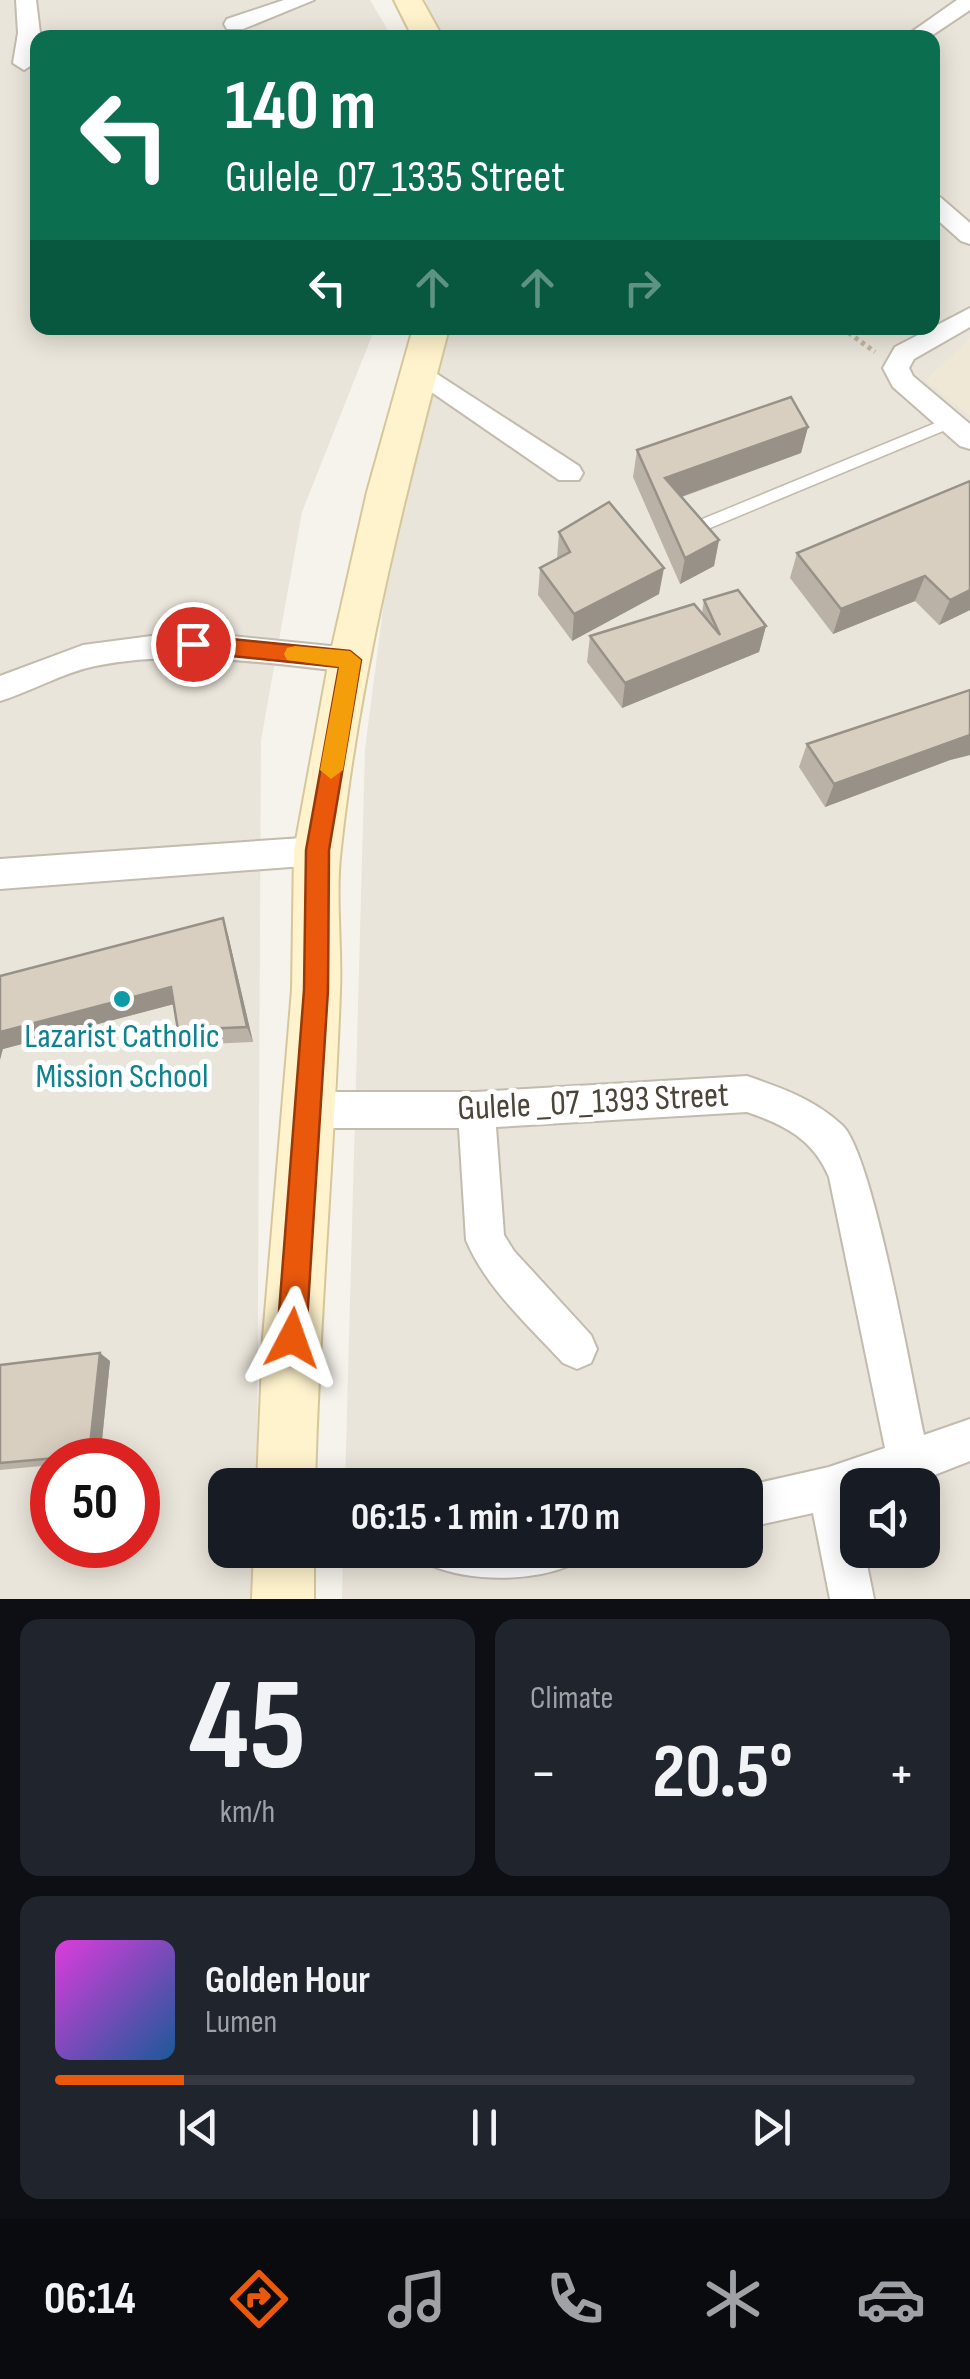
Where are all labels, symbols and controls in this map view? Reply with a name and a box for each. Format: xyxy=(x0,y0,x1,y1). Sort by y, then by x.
text: 140 m xyxy=(225,65,376,149)
icon: left xyxy=(60,70,190,200)
text: Gulele_07_1335 Street xyxy=(225,150,565,205)
icon: left xyxy=(300,260,355,315)
icon: ahead xyxy=(405,260,460,315)
icon: ahead xyxy=(510,260,565,315)
icon: right xyxy=(615,260,670,315)
pin xyxy=(151,602,236,687)
icon: arrive xyxy=(166,617,221,672)
marker: Lazarist Catholic Mission School xyxy=(111,988,133,1010)
place label: Lazarist Catholic Mission School xyxy=(24,1015,220,1098)
street label: Gulele _07_1393 Street xyxy=(456,1073,730,1131)
position arrow xyxy=(240,1286,344,1390)
speed limit sign: 50 xyxy=(30,1438,160,1568)
map controls xyxy=(840,1468,940,1568)
button: sound xyxy=(840,1468,940,1568)
text: 06:15 · 1 min · 170 m xyxy=(351,1495,620,1540)
text: 45 xyxy=(189,1650,306,1806)
text: Climate xyxy=(530,1679,613,1718)
text: 20.5° xyxy=(652,1728,793,1819)
text: − xyxy=(530,1741,557,1808)
text: + xyxy=(888,1741,915,1808)
text: km/h xyxy=(220,1793,275,1832)
text: Golden Hour xyxy=(205,1958,370,2003)
text: Lumen xyxy=(205,2003,277,2042)
icon: previous xyxy=(171,2100,226,2155)
icon: pause xyxy=(457,2100,512,2155)
icon: next xyxy=(744,2100,799,2155)
icon: directions xyxy=(224,2264,294,2334)
icon: music xyxy=(382,2264,452,2334)
icon: phone xyxy=(540,2264,610,2334)
icon: climate xyxy=(698,2264,768,2334)
icon: car xyxy=(856,2264,926,2334)
text: 06:14 xyxy=(44,2272,136,2327)

